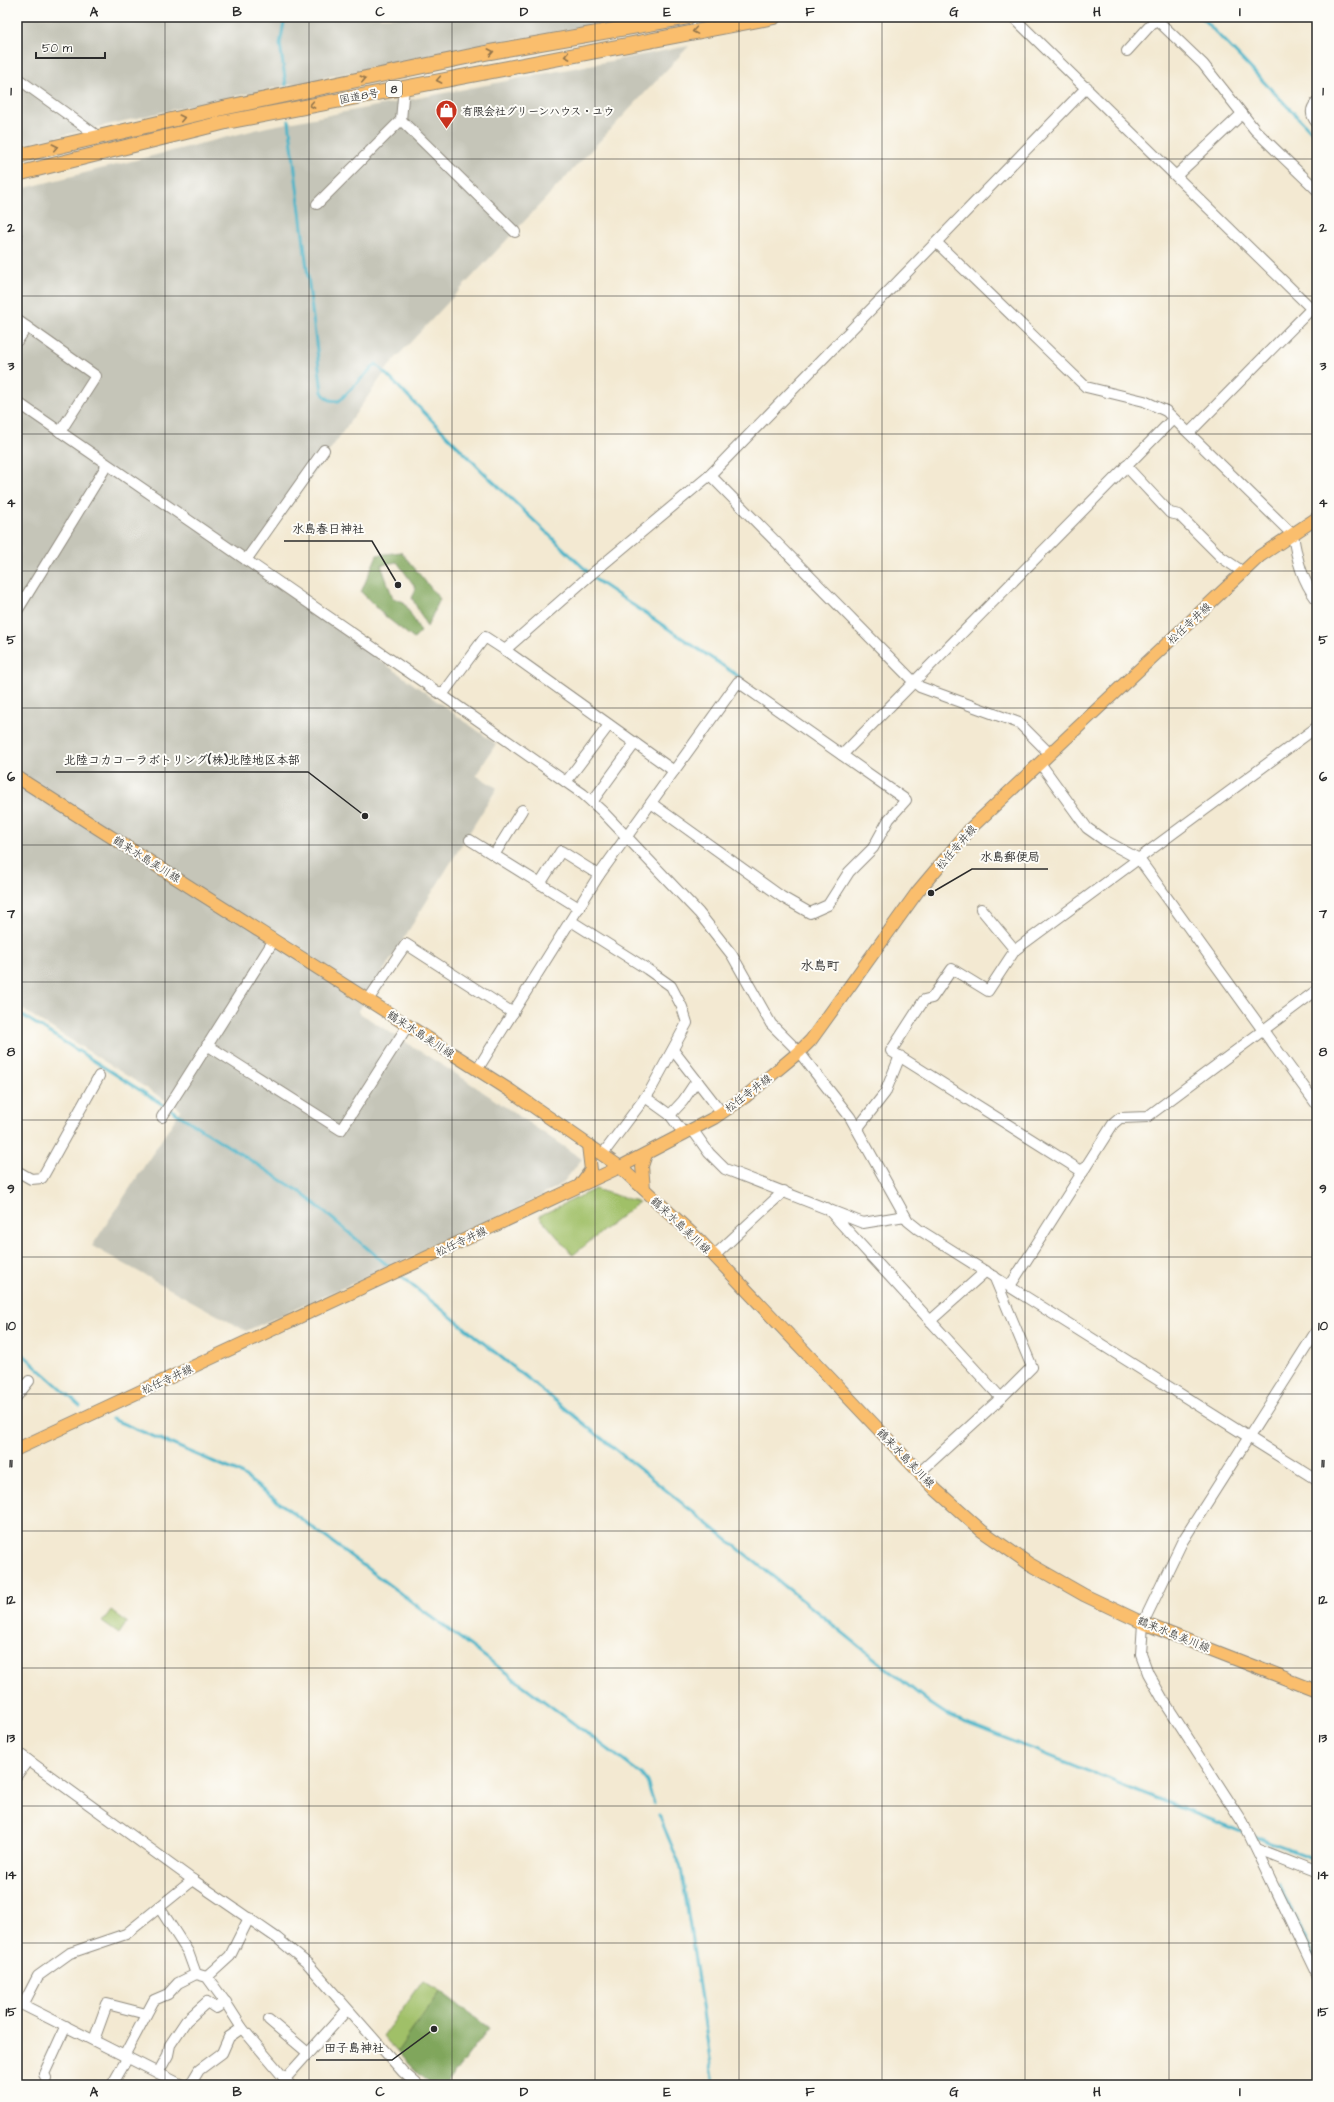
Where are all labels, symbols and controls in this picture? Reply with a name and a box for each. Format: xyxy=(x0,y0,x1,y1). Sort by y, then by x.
text: A xyxy=(90,3,99,21)
text: B xyxy=(232,3,242,21)
text: C xyxy=(375,3,385,21)
text: D xyxy=(520,3,529,21)
text: E xyxy=(663,3,671,21)
text: F xyxy=(805,3,815,21)
text: G xyxy=(949,3,959,21)
text: H xyxy=(1093,3,1101,21)
text: I xyxy=(1239,3,1241,21)
one-way arrow xyxy=(692,26,698,35)
scale bar xyxy=(36,34,105,60)
text: 50 m xyxy=(42,40,73,57)
one-way arrow xyxy=(488,49,494,57)
one-way arrow xyxy=(564,51,570,59)
one-way arrow xyxy=(360,75,367,83)
one-way arrow xyxy=(436,76,443,84)
road number: 8 xyxy=(386,81,402,97)
text: 1 xyxy=(10,82,12,100)
text: 1 xyxy=(1322,82,1324,100)
street label: 国道8号 xyxy=(338,85,380,108)
shop icon: 有限会社グリーンハウス・ユウ xyxy=(434,98,460,131)
one-way arrow xyxy=(309,101,315,109)
place label: 有限会社グリーンハウス・ユウ xyxy=(462,104,614,119)
one-way arrow xyxy=(178,114,185,123)
one-way arrow xyxy=(52,144,58,152)
text: 2 xyxy=(6,219,15,237)
text: 2 xyxy=(1318,219,1327,237)
text: 3 xyxy=(7,357,15,375)
text: 3 xyxy=(1319,357,1327,375)
text: 4 xyxy=(7,494,16,512)
text: 4 xyxy=(1319,494,1328,512)
callout: 水島春日神社 xyxy=(284,517,372,541)
text: 水島春日神社 xyxy=(292,521,364,538)
street label: 松任寺井線 xyxy=(1164,599,1215,648)
text: 5 xyxy=(6,631,16,649)
text: 5 xyxy=(1318,631,1328,649)
callout: 北陸コカコーラボトリング(株)北陸地区本部 xyxy=(56,748,308,772)
text: 北陸コカコーラボトリング(株)北陸地区本部 xyxy=(64,752,300,769)
text: 6 xyxy=(7,768,16,786)
text: 6 xyxy=(1319,768,1328,786)
street label: 松任寺井線 xyxy=(933,822,980,873)
street label: 鶴来水島美川線 xyxy=(110,833,183,886)
callout: 水島郵便局 xyxy=(972,845,1048,869)
text: 水島郵便局 xyxy=(980,849,1040,866)
text: 7 xyxy=(6,905,16,923)
text: 7 xyxy=(1318,905,1328,923)
district label: 水島町 xyxy=(800,957,840,975)
street label: 鶴来水島美川線 xyxy=(384,1007,457,1062)
text: 8 xyxy=(7,1043,16,1061)
text: 8 xyxy=(1319,1043,1328,1061)
street label: 松任寺井線 xyxy=(722,1071,775,1116)
text: 9 xyxy=(7,1180,15,1198)
text: 9 xyxy=(1319,1180,1327,1198)
street label: 鶴来水島美川線 xyxy=(647,1194,714,1257)
street label: 松任寺井線 xyxy=(433,1223,489,1260)
text: 10 xyxy=(6,1317,17,1335)
text: 10 xyxy=(1318,1317,1329,1335)
street label: 松任寺井線 xyxy=(139,1361,195,1398)
street label: 鶴来水島美川線 xyxy=(874,1425,938,1491)
text: 11 xyxy=(9,1454,13,1472)
text: 11 xyxy=(1321,1454,1325,1472)
text: 12 xyxy=(6,1591,16,1609)
text: 12 xyxy=(1318,1591,1328,1609)
street label: 鶴来水島美川線 xyxy=(1135,1613,1212,1656)
text: 13 xyxy=(7,1729,16,1747)
text: 13 xyxy=(1319,1729,1328,1747)
text: 14 xyxy=(6,1866,16,1884)
text: 14 xyxy=(1318,1866,1328,1884)
text: 15 xyxy=(6,2003,17,2021)
text: 15 xyxy=(1318,2003,1329,2021)
callout: 田子島神社 xyxy=(316,2036,392,2060)
text: 田子島神社 xyxy=(324,2040,384,2057)
text: A xyxy=(90,2083,99,2101)
text: B xyxy=(232,2083,242,2101)
text: C xyxy=(375,2083,385,2101)
text: D xyxy=(520,2083,529,2101)
text: E xyxy=(663,2083,671,2101)
text: F xyxy=(805,2083,815,2101)
text: G xyxy=(949,2083,959,2101)
text: H xyxy=(1093,2083,1101,2101)
text: I xyxy=(1239,2083,1241,2101)

